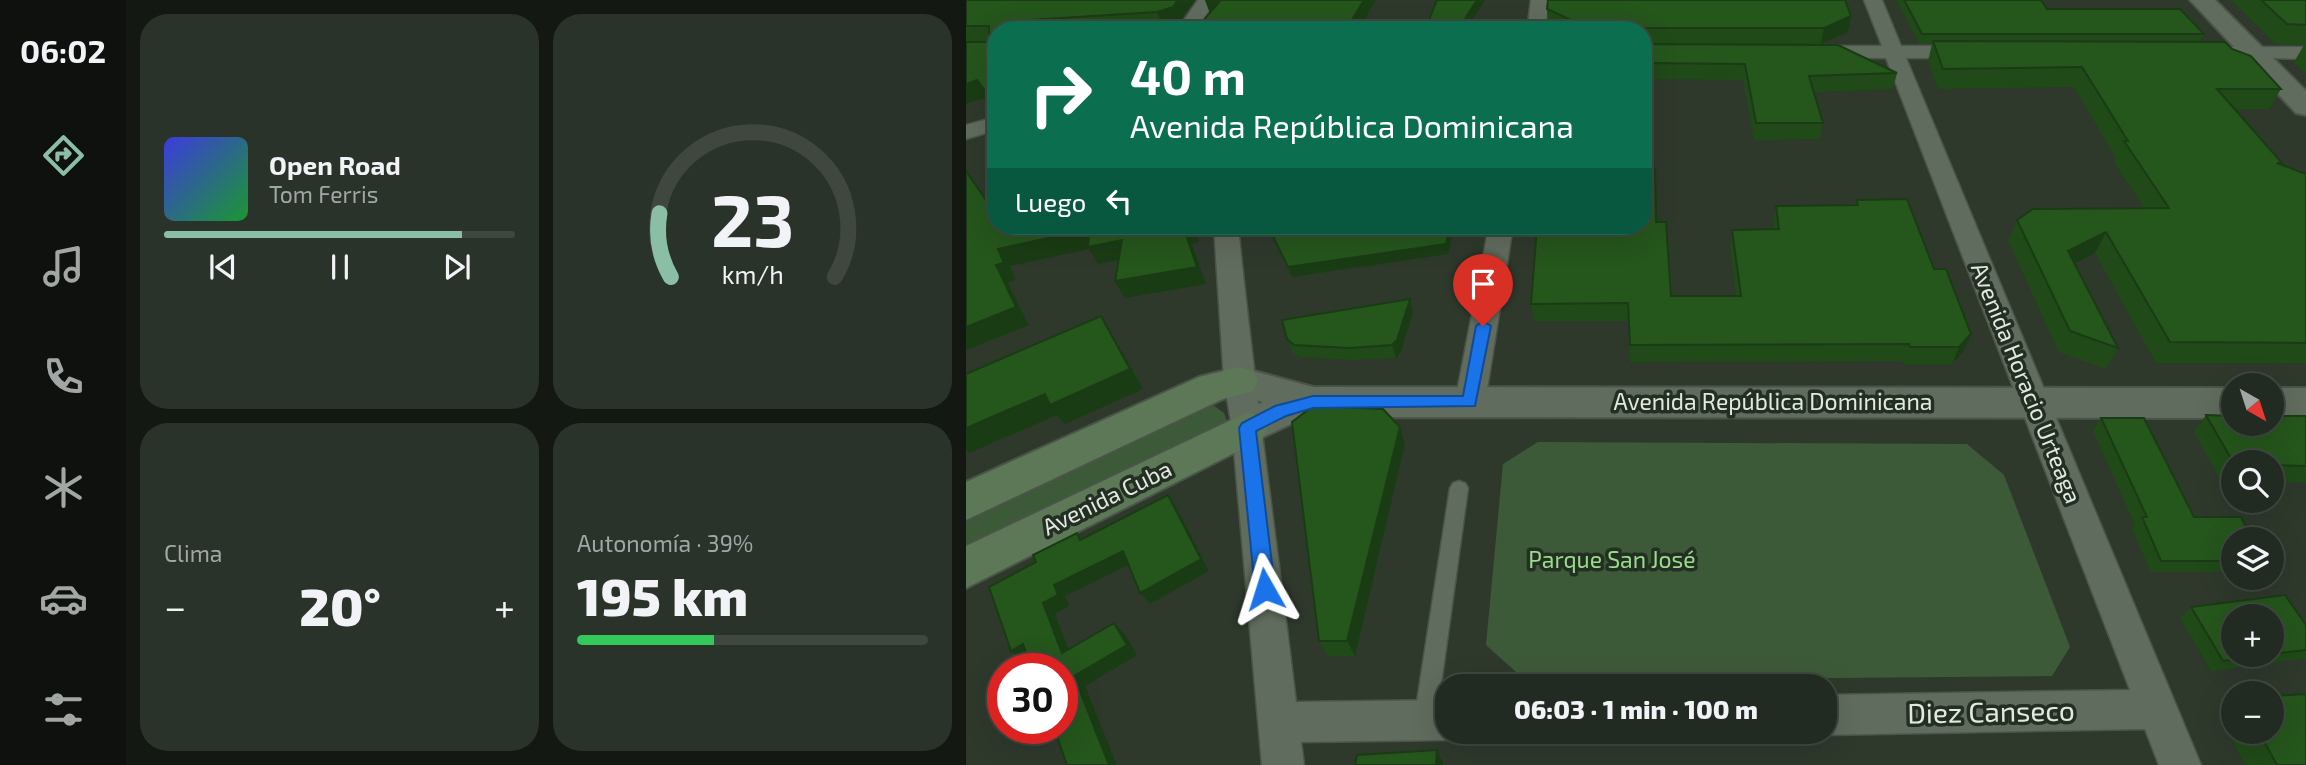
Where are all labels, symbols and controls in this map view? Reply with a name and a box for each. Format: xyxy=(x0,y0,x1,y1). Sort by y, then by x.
text: 06:02 xyxy=(20,31,106,69)
text: 40 m xyxy=(1130,46,1246,105)
icon: right xyxy=(1015,49,1106,140)
text: Avenida República Dominicana xyxy=(1130,106,1574,144)
icon: directions xyxy=(39,131,88,180)
text: Open Road xyxy=(269,149,401,180)
text: 23 xyxy=(711,175,794,263)
text: Tom Ferris xyxy=(269,180,378,208)
icon: left xyxy=(1100,182,1138,220)
text: Luego xyxy=(1015,186,1086,217)
icon: music xyxy=(39,242,88,291)
icon: previous xyxy=(204,248,242,286)
icon: pause xyxy=(321,248,359,286)
icon: next xyxy=(438,248,476,286)
pin xyxy=(1453,254,1513,326)
street label: Avenida Horacio Urteaga xyxy=(1966,258,2088,507)
text: km/h xyxy=(721,259,784,289)
icon: arrive xyxy=(1464,265,1502,303)
icon: phone xyxy=(39,352,88,401)
north arrow xyxy=(2221,373,2284,436)
map controls xyxy=(2221,373,2284,744)
street label: Avenida República Dominicana xyxy=(1614,387,1932,415)
button: search xyxy=(2221,450,2284,513)
street label: Avenida Cuba xyxy=(1037,454,1176,540)
icon: climate xyxy=(39,463,88,512)
button: layers xyxy=(2221,527,2284,590)
text: Autonomía · 39% xyxy=(577,529,753,557)
text: Clima xyxy=(164,539,222,567)
park label: Parque San José xyxy=(1528,545,1696,573)
position arrow xyxy=(1228,552,1302,626)
text: 195 km xyxy=(577,564,748,626)
icon: car xyxy=(39,574,88,623)
text: 20° xyxy=(299,574,381,636)
text: − xyxy=(164,583,186,629)
text: + xyxy=(494,583,515,629)
button: + xyxy=(2221,604,2284,667)
speed limit sign: 30 xyxy=(987,653,1078,744)
button: − xyxy=(2221,681,2284,744)
icon: filters xyxy=(39,685,88,734)
text: 06:03 · 1 min · 100 m xyxy=(1514,693,1758,724)
street label: Diez Canseco xyxy=(1907,693,2075,729)

